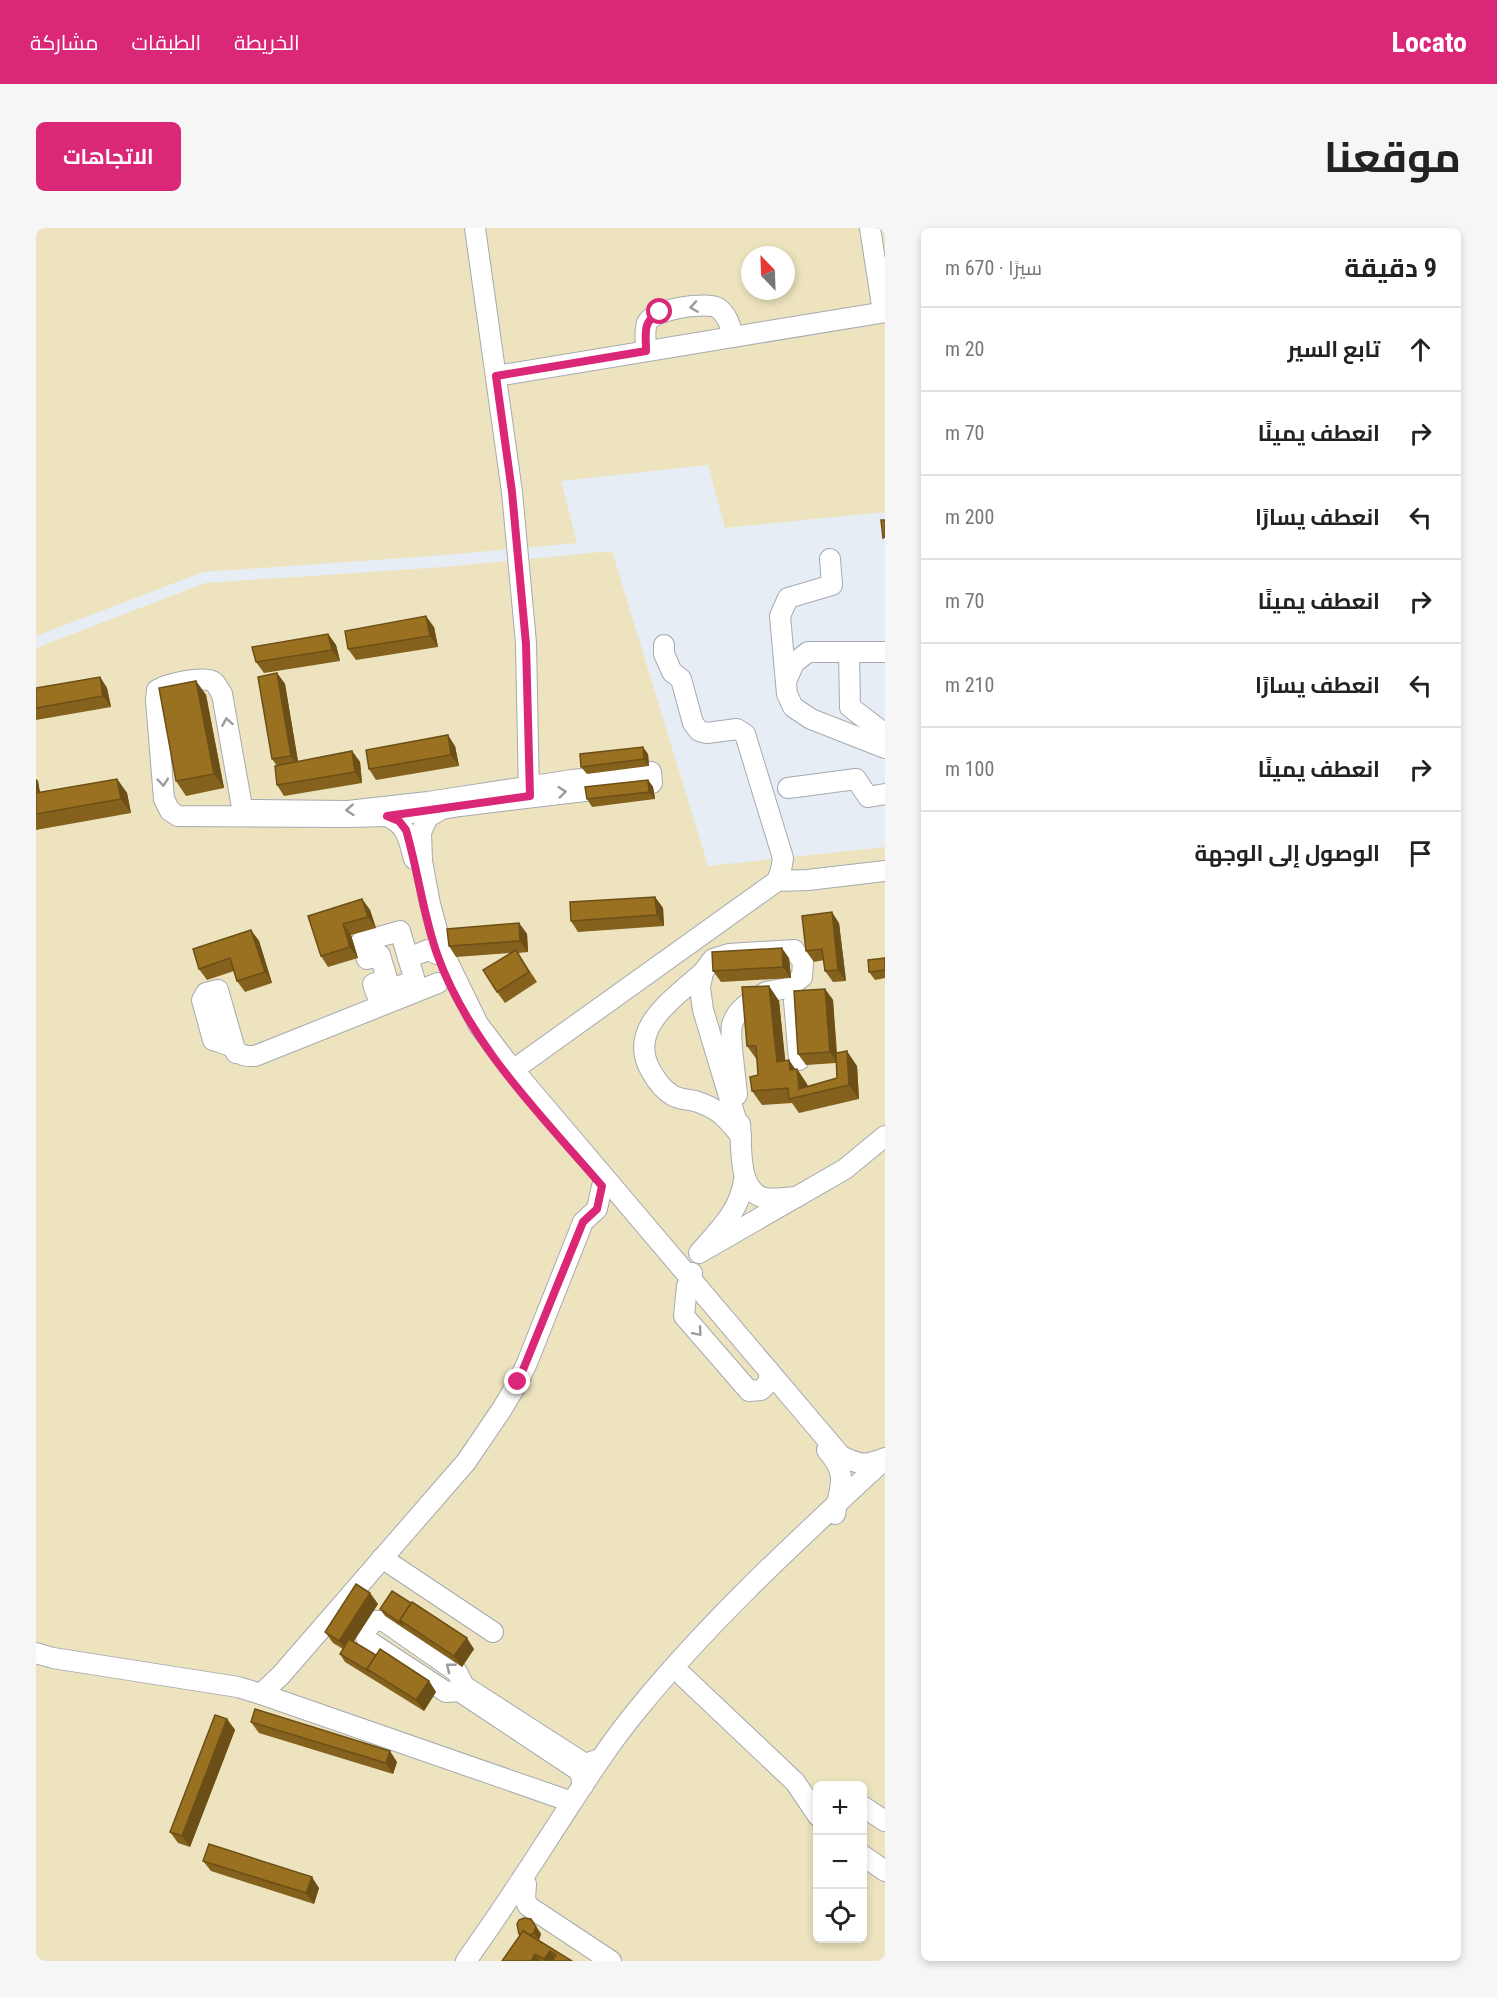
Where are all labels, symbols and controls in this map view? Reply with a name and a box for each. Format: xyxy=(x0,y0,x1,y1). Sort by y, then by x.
text: Locato xyxy=(1391,26,1467,59)
text: مشاركة xyxy=(30,31,99,55)
text: الطبقات xyxy=(132,31,201,55)
text: الخريطة xyxy=(234,31,300,55)
button: الاتجاهات xyxy=(36,122,181,191)
text: موقعنا xyxy=(1324,133,1461,182)
north arrow xyxy=(741,246,795,300)
text: 9 دقيقة xyxy=(1344,253,1437,283)
text: سيرًا · 670 m xyxy=(945,256,1042,280)
route start xyxy=(646,298,672,324)
one-way arrow xyxy=(689,300,698,312)
icon: ahead xyxy=(1404,333,1437,366)
text: 20 m xyxy=(945,337,984,361)
text: تابع السير xyxy=(1287,337,1380,362)
icon: right xyxy=(1404,417,1437,450)
text: 70 m xyxy=(945,421,984,445)
text: انعطف يمينًا xyxy=(1258,421,1380,446)
icon: left xyxy=(1404,501,1437,534)
text: 200 m xyxy=(945,505,994,529)
text: انعطف يسارًا xyxy=(1255,505,1380,530)
icon: right xyxy=(1404,585,1437,618)
text: 70 m xyxy=(945,589,984,613)
text: انعطف يمينًا xyxy=(1258,589,1380,614)
icon: left xyxy=(1404,669,1437,702)
text: 210 m xyxy=(945,673,994,697)
text: انعطف يسارًا xyxy=(1255,673,1380,698)
one-way arrow xyxy=(221,718,234,728)
icon: right xyxy=(1404,753,1437,786)
text: 100 m xyxy=(945,757,994,781)
text: انعطف يمينًا xyxy=(1258,757,1380,782)
one-way arrow xyxy=(156,778,169,787)
one-way arrow xyxy=(557,786,566,799)
one-way arrow xyxy=(345,804,354,817)
icon: arrive xyxy=(1404,837,1437,870)
text: الوصول إلى الوجهة xyxy=(1195,841,1380,866)
one-way arrow xyxy=(691,1325,702,1336)
route end xyxy=(504,1368,530,1394)
one-way arrow xyxy=(446,1664,457,1675)
map controls xyxy=(813,1781,867,1943)
button: + xyxy=(813,1781,867,1835)
button: − xyxy=(813,1835,867,1889)
button: locate xyxy=(813,1889,867,1943)

